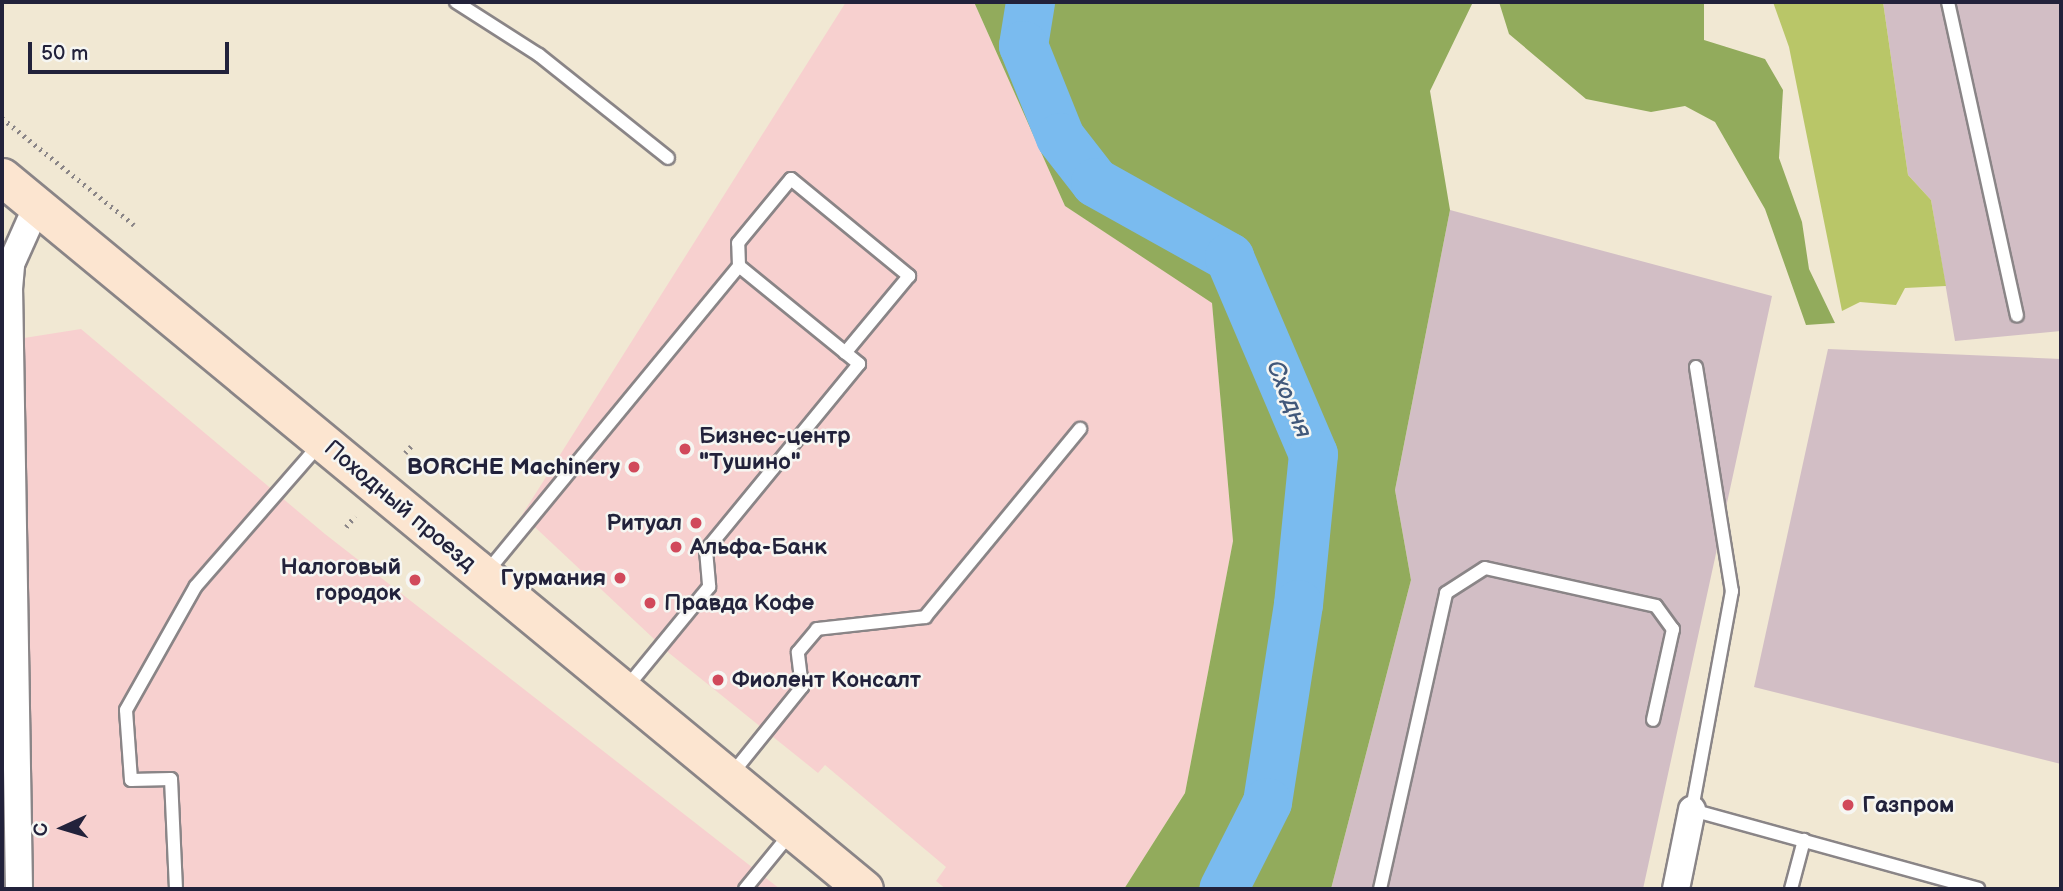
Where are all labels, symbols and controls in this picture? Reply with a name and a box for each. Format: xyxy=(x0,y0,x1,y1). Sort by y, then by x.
scale bar xyxy=(32,28,233,72)
text: 50 m xyxy=(41,41,88,66)
water label: Сходня xyxy=(1260,356,1318,442)
place label: Бизнес-центр "Тушино" xyxy=(699,422,851,476)
street label: Походный проезд xyxy=(319,435,481,577)
marker: Бизнес-центр "Тушино" xyxy=(677,441,693,457)
place label: BORCHE Machinery xyxy=(407,453,620,481)
marker: BORCHE Machinery xyxy=(626,459,642,475)
place label: Ритуал xyxy=(606,509,682,537)
marker: Ритуал xyxy=(688,515,704,531)
place label: Альфа-Банк xyxy=(690,533,827,561)
marker: Альфа-Банк xyxy=(668,539,684,555)
place label: Налоговый городок xyxy=(281,553,401,607)
place label: Гурмания xyxy=(500,564,606,592)
marker: Гурмания xyxy=(612,570,628,586)
marker: Налоговый городок xyxy=(407,572,423,588)
place label: Правда Кофе xyxy=(664,589,814,617)
marker: Правда Кофе xyxy=(642,595,658,611)
place label: Фиолент Консалт xyxy=(732,666,921,694)
marker: Фиолент Консалт xyxy=(710,672,726,688)
place label: Газпром xyxy=(1862,791,1954,819)
north arrow xyxy=(28,793,98,863)
marker: Газпром xyxy=(1840,797,1856,813)
text: С xyxy=(30,822,53,837)

